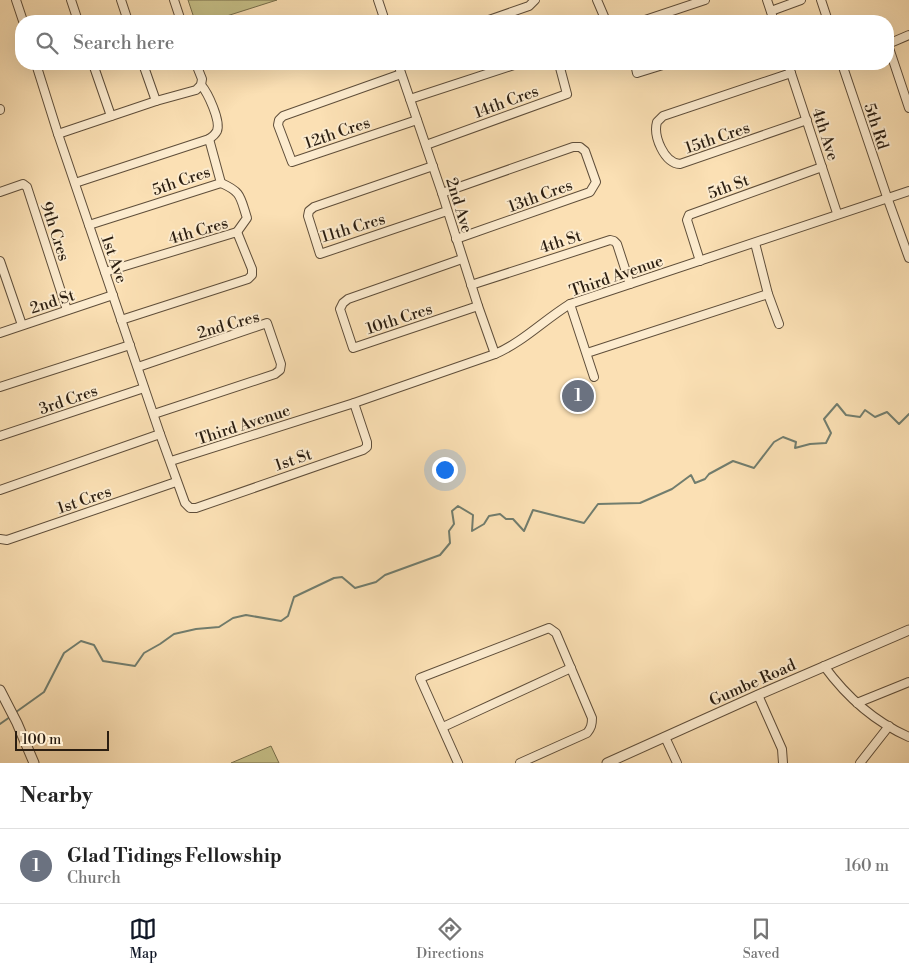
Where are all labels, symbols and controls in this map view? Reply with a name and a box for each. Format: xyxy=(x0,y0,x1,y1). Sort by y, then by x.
search box xyxy=(15,15,894,70)
icon: search xyxy=(33,29,61,57)
text: Search here xyxy=(73,31,174,55)
street label: 14th Cres xyxy=(471,81,541,123)
street label: 5th Rd xyxy=(859,101,893,152)
street label: 4th Ave xyxy=(807,105,843,163)
street label: 12th Cres xyxy=(302,112,373,153)
street label: 15th Cres xyxy=(682,118,752,158)
street label: 5th Cres xyxy=(150,162,213,200)
street label: 5th St xyxy=(705,170,752,204)
street label: 2nd Ave xyxy=(441,175,477,235)
street label: 13th Cres xyxy=(505,175,575,217)
street label: 9th Cres xyxy=(36,199,74,264)
street label: 11th Cres xyxy=(319,209,388,247)
street label: 4th Cres xyxy=(166,213,230,249)
street label: 4th St xyxy=(537,226,584,258)
street label: 1st Ave xyxy=(97,233,131,286)
street label: Third Avenue xyxy=(567,251,666,301)
street label: 2nd St xyxy=(27,285,78,319)
street label: 10th Cres xyxy=(364,299,435,339)
street label: 2nd Cres xyxy=(195,307,262,343)
pin: 1 xyxy=(562,377,594,415)
street label: 3rd Cres xyxy=(36,381,100,419)
street label: Third Avenue xyxy=(194,400,293,450)
street label: 1st St xyxy=(272,444,315,476)
your location xyxy=(432,457,458,483)
street label: 1st Cres xyxy=(55,481,114,518)
street label: Gumbe Road xyxy=(706,655,799,711)
scale bar xyxy=(15,728,109,751)
text: 100 m xyxy=(22,731,61,749)
text: Nearby xyxy=(20,783,93,809)
text: Glad Tidings Fellowship xyxy=(67,844,282,868)
text: 1 xyxy=(32,856,40,876)
text: 160 m xyxy=(845,856,889,876)
text: Church xyxy=(67,868,121,888)
tab: Map xyxy=(129,915,157,963)
tab: Directions xyxy=(416,915,484,963)
tab: Saved xyxy=(743,915,780,963)

